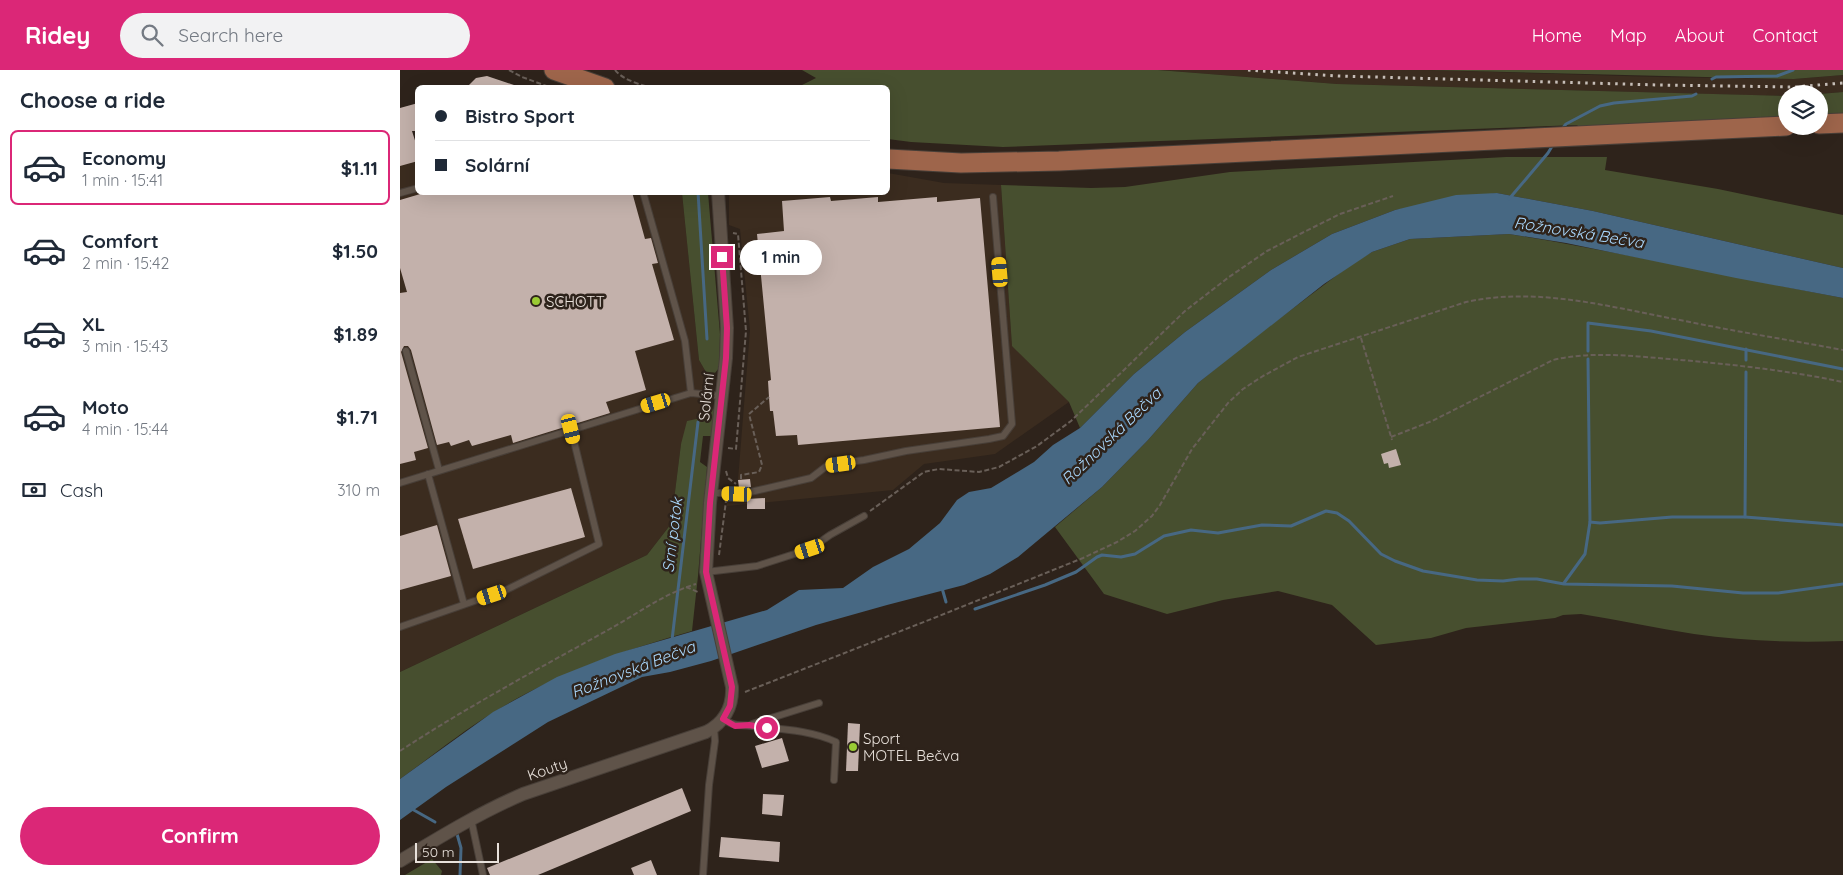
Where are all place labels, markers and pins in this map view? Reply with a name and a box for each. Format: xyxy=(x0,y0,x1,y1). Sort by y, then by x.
place label: SCHOTT xyxy=(546,292,605,311)
marker: SCHOTT xyxy=(530,295,542,307)
place label: Sport MOTEL Bečva xyxy=(863,729,959,765)
marker: Sport MOTEL Bečva xyxy=(847,741,859,753)

